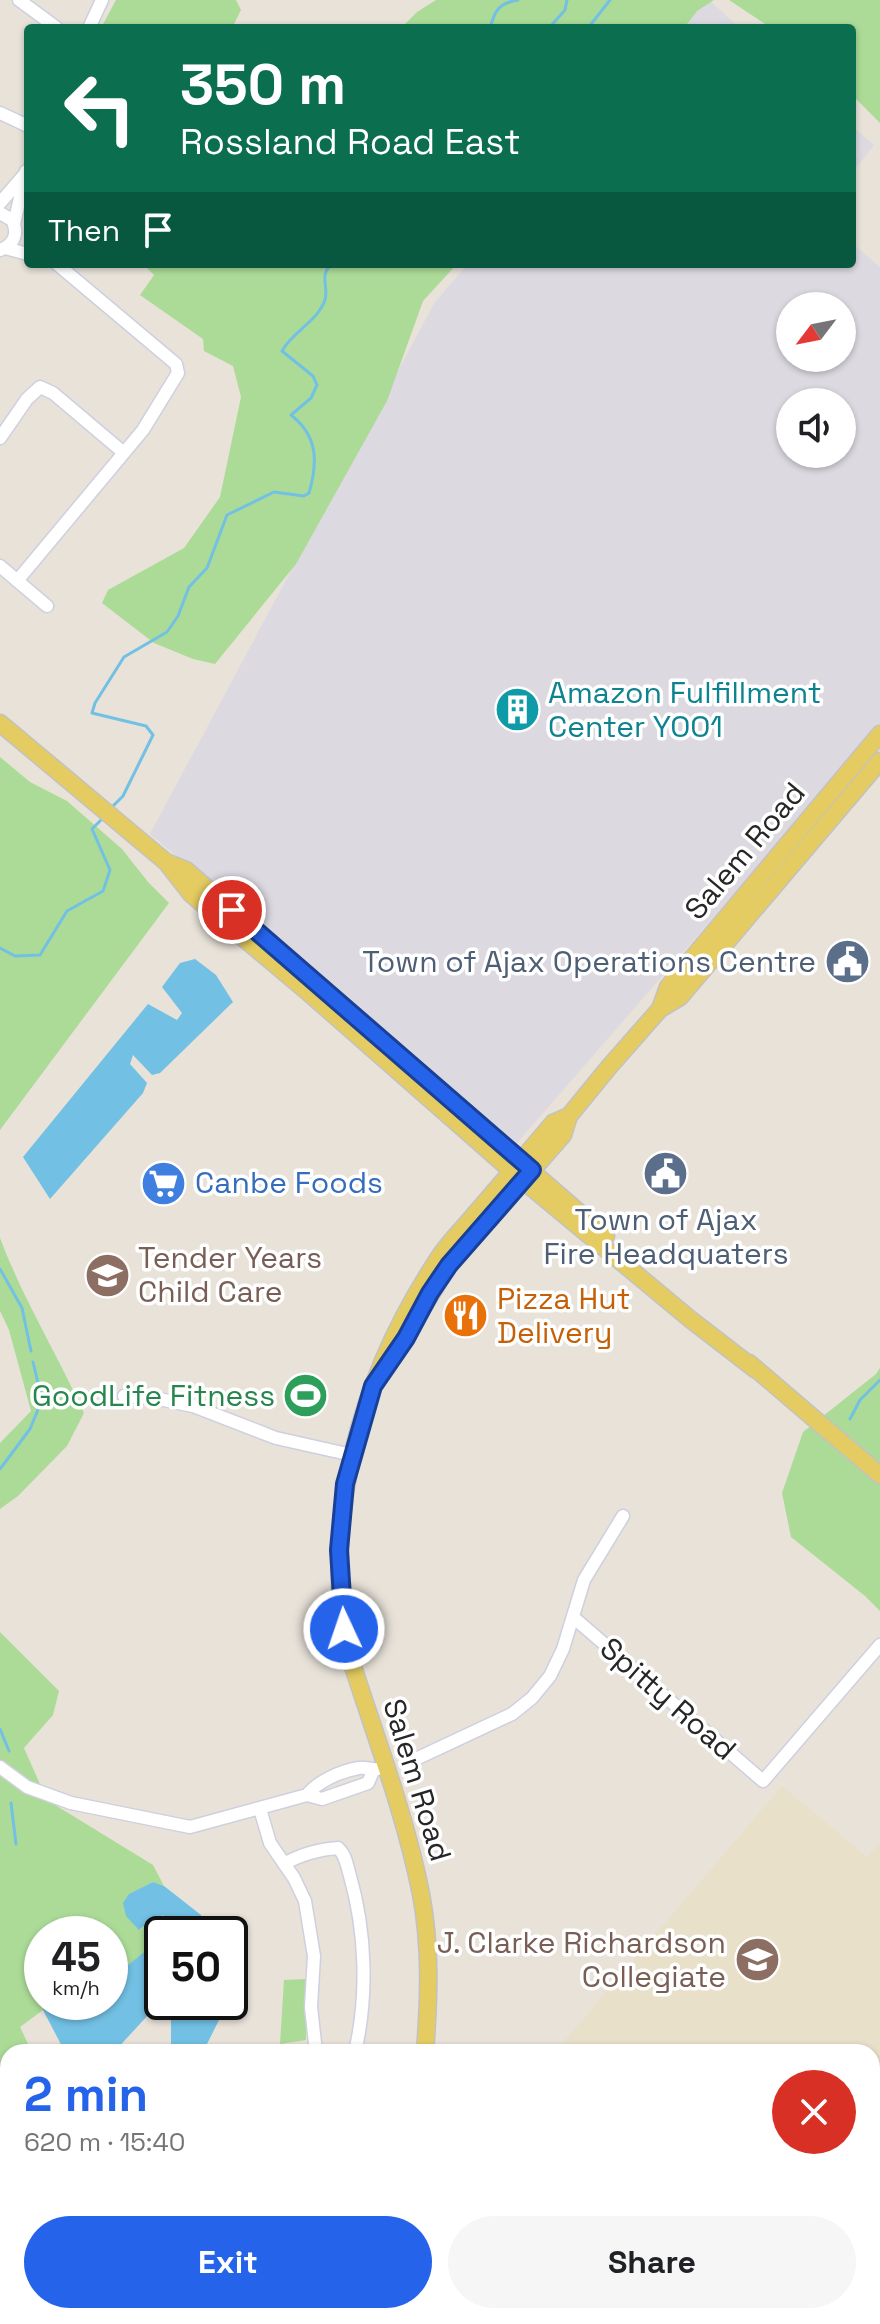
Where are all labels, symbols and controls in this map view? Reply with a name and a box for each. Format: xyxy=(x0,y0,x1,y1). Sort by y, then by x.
text: 350 m xyxy=(180,49,346,120)
icon: left xyxy=(48,56,152,160)
text: Rossland Road East xyxy=(180,119,521,165)
icon: arrive xyxy=(136,208,180,252)
text: Then xyxy=(48,211,120,250)
north arrow xyxy=(776,292,856,372)
map controls xyxy=(776,292,856,468)
button: sound xyxy=(776,388,856,468)
place label: Amazon Fulfillment Center YOO1 xyxy=(548,673,821,746)
building icon: Amazon Fulfillment Center YOO1 xyxy=(493,686,541,734)
street label: Salem Road xyxy=(676,774,814,928)
pin xyxy=(198,876,266,944)
icon: arrive xyxy=(210,888,254,932)
public building icon: Town of Ajax Operations Centre xyxy=(823,938,871,986)
place label: Town of Ajax Operations Centre xyxy=(362,942,816,981)
public building icon: Town of Ajax Fire Headquaters xyxy=(642,1150,690,1198)
supermarket icon: Canbe Foods xyxy=(140,1159,188,1207)
place label: Canbe Foods xyxy=(195,1163,383,1202)
place label: Town of Ajax Fire Headquaters xyxy=(543,1200,789,1273)
place label: Tender Years Child Care xyxy=(138,1238,322,1311)
school or university icon: Tender Years Child Care xyxy=(83,1251,131,1299)
place label: Pizza Hut Delivery xyxy=(497,1279,630,1352)
restaurant icon: Pizza Hut Delivery xyxy=(442,1292,490,1340)
sports icon: GoodLife Fitness xyxy=(282,1372,330,1420)
place label: GoodLife Fitness xyxy=(32,1376,275,1415)
position arrow xyxy=(302,1587,386,1671)
street label: Spitty Road xyxy=(592,1629,745,1769)
street label: Salem Road xyxy=(374,1694,461,1866)
speed limit sign: 50 xyxy=(144,1916,248,2020)
place label: J. Clarke Richardson Collegiate xyxy=(437,1923,726,1996)
text: 45 xyxy=(51,1932,101,1983)
school or university icon: J. Clarke Richardson Collegiate xyxy=(733,1936,781,1984)
text: km/h xyxy=(52,1975,100,2001)
text: 2 min xyxy=(24,2064,148,2125)
button: close xyxy=(772,2070,856,2154)
text: 620 m · 15:40 xyxy=(24,2125,185,2159)
button: Exit xyxy=(24,2216,432,2308)
button: Share xyxy=(448,2216,856,2308)

